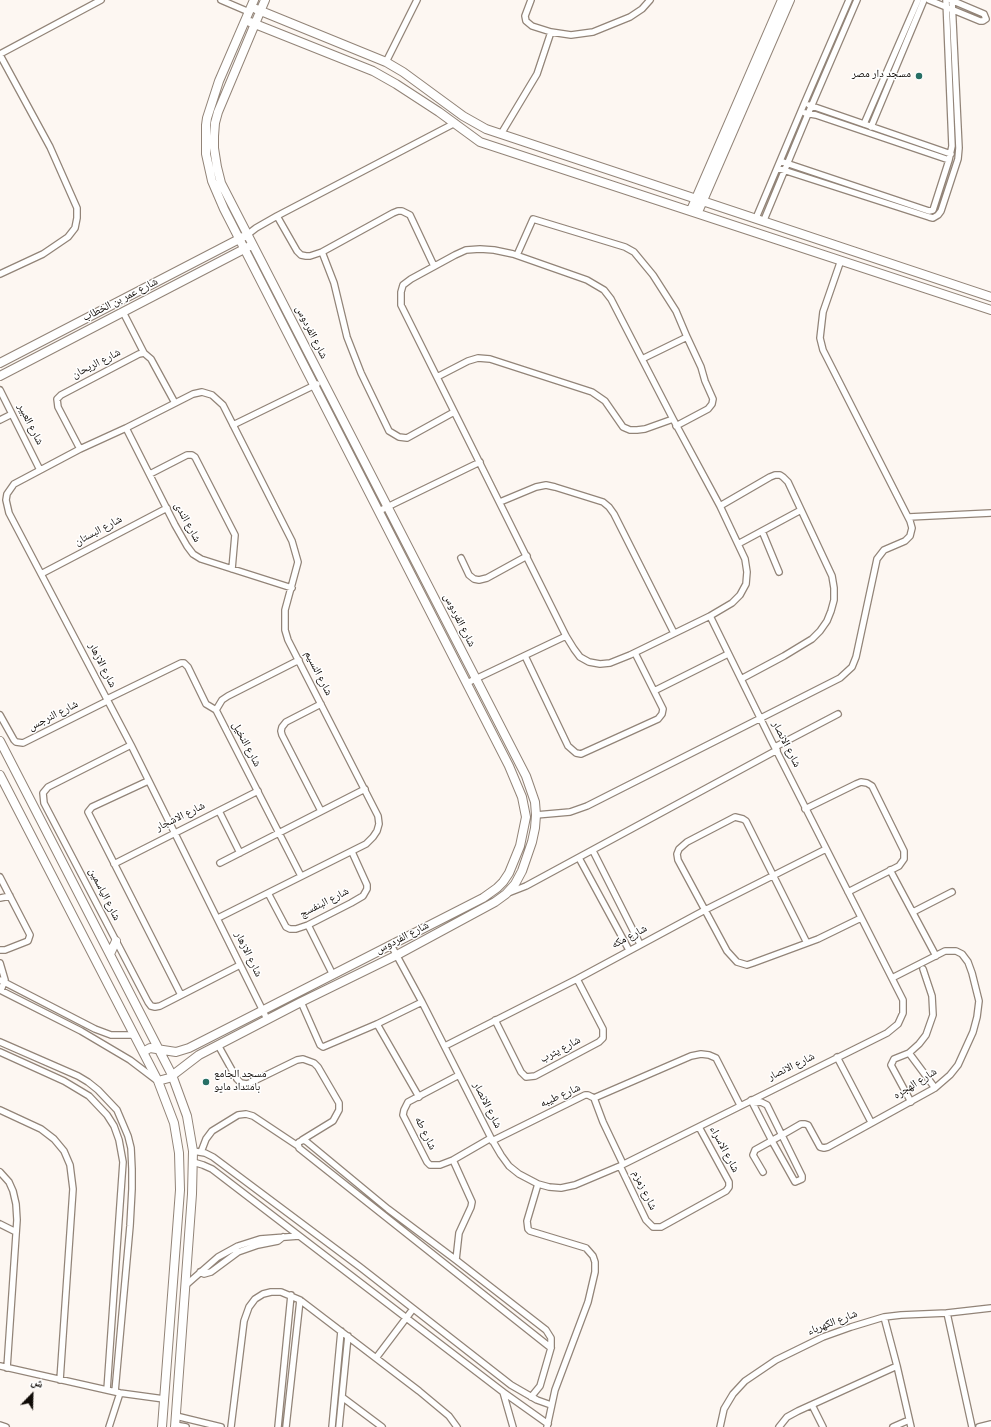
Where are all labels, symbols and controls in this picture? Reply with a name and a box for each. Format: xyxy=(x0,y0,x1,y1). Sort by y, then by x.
place label: مسجد دار مصر xyxy=(852,69,911,83)
marker: مسجد دار مصر xyxy=(914,71,924,81)
street label: شارع عمر بن الخطاب xyxy=(81,276,161,326)
street label: شارع الفردوس xyxy=(291,304,329,362)
street label: شارع الريحان xyxy=(70,347,124,383)
street label: شارع العبير xyxy=(13,402,45,448)
street label: شارع الندى xyxy=(170,501,202,545)
street label: شارع البستان xyxy=(73,514,125,550)
street label: شارع الفردوس xyxy=(439,592,477,650)
street label: شارع الازهار xyxy=(84,641,118,691)
street label: شارع النسيم xyxy=(300,649,334,699)
street label: شارع النرجس xyxy=(27,699,81,735)
street label: شارع النخيل xyxy=(228,720,262,770)
street label: شارع الانصار xyxy=(768,720,802,770)
street label: شارع الاشجار xyxy=(154,800,208,836)
street label: شارع الياسمين xyxy=(84,867,122,923)
street label: شارع البنفسج xyxy=(298,886,352,922)
street label: شارع الفردوس xyxy=(374,920,432,958)
street label: شارع مكه xyxy=(610,923,650,953)
street label: شارع الازهار xyxy=(230,930,264,980)
street label: شارع يثرب xyxy=(538,1035,584,1067)
street label: شارع الانصار xyxy=(767,1051,817,1085)
street label: شارع الهجره xyxy=(892,1066,940,1104)
place label: مسجد الجامع بامتداد مايو xyxy=(214,1069,267,1095)
marker: مسجد الجامع بامتداد مايو xyxy=(201,1077,211,1087)
street label: شارع الانصار xyxy=(469,1081,503,1131)
street label: شارع طيبه xyxy=(539,1082,583,1112)
street label: شارع طه xyxy=(410,1115,438,1153)
street label: شارع الاسراء xyxy=(705,1124,741,1176)
street label: شارع زمزم xyxy=(628,1169,658,1213)
street label: شارع الكهرباء xyxy=(806,1308,860,1340)
text: ش xyxy=(28,1372,46,1395)
north arrow xyxy=(12,1375,52,1415)

